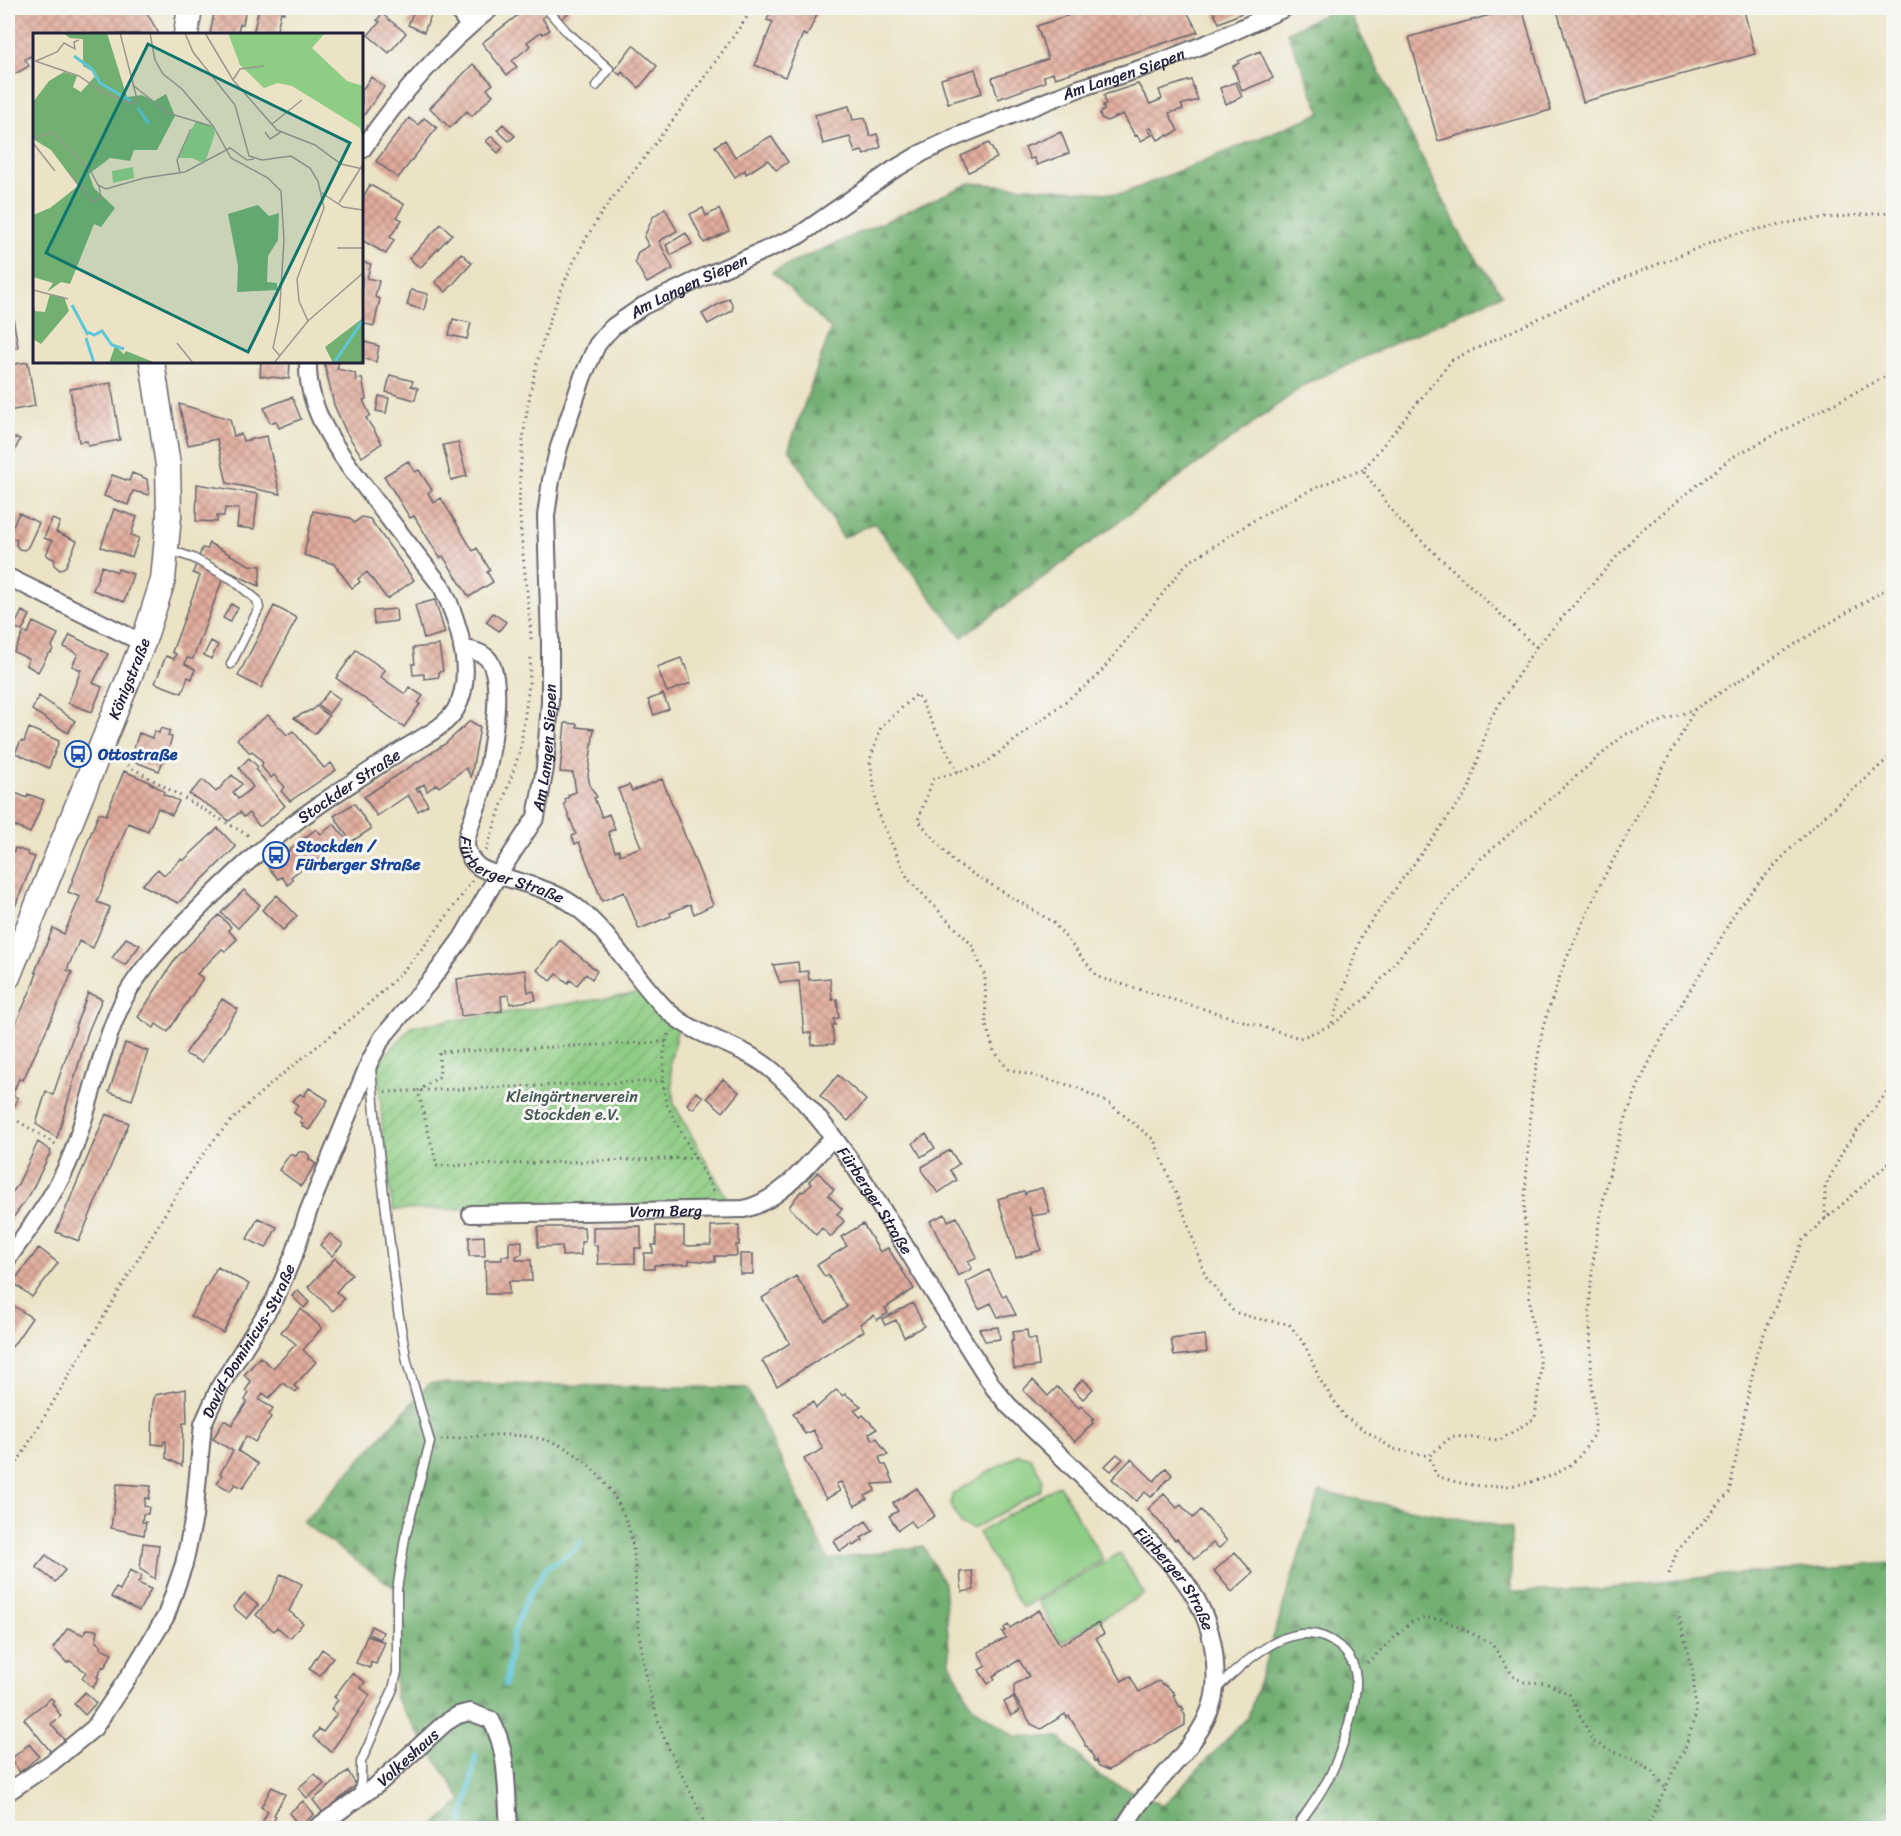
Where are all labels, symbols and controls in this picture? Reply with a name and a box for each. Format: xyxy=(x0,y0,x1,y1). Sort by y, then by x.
inset map xyxy=(33,33,363,363)
street label: Am Langen Siepen xyxy=(1057,39,1190,109)
street label: Am Langen Siepen xyxy=(622,245,753,327)
street label: Königstraße xyxy=(99,634,158,724)
street label: Am Langen Siepen xyxy=(523,683,565,815)
bus stop icon: Ottostraße xyxy=(63,739,93,769)
place label: Ottostraße xyxy=(97,740,178,769)
street label: Stockder Straße xyxy=(290,740,406,831)
place label: Stockden / Fürberger Straße xyxy=(295,832,421,879)
street label: Fürberger Straße xyxy=(451,835,570,911)
bus stop icon: Stockden / Fürberger Straße xyxy=(261,840,291,870)
park label: Kleingärtnerverein Stockden e.V. xyxy=(506,1082,638,1129)
street label: Fürberger Straße xyxy=(830,1139,921,1260)
street label: Vorm Berg xyxy=(629,1195,702,1226)
street label: David-Dominicus-Straße xyxy=(193,1259,303,1423)
street label: Fürberger Straße xyxy=(1127,1519,1223,1634)
street label: Volkeshaus xyxy=(369,1720,446,1794)

